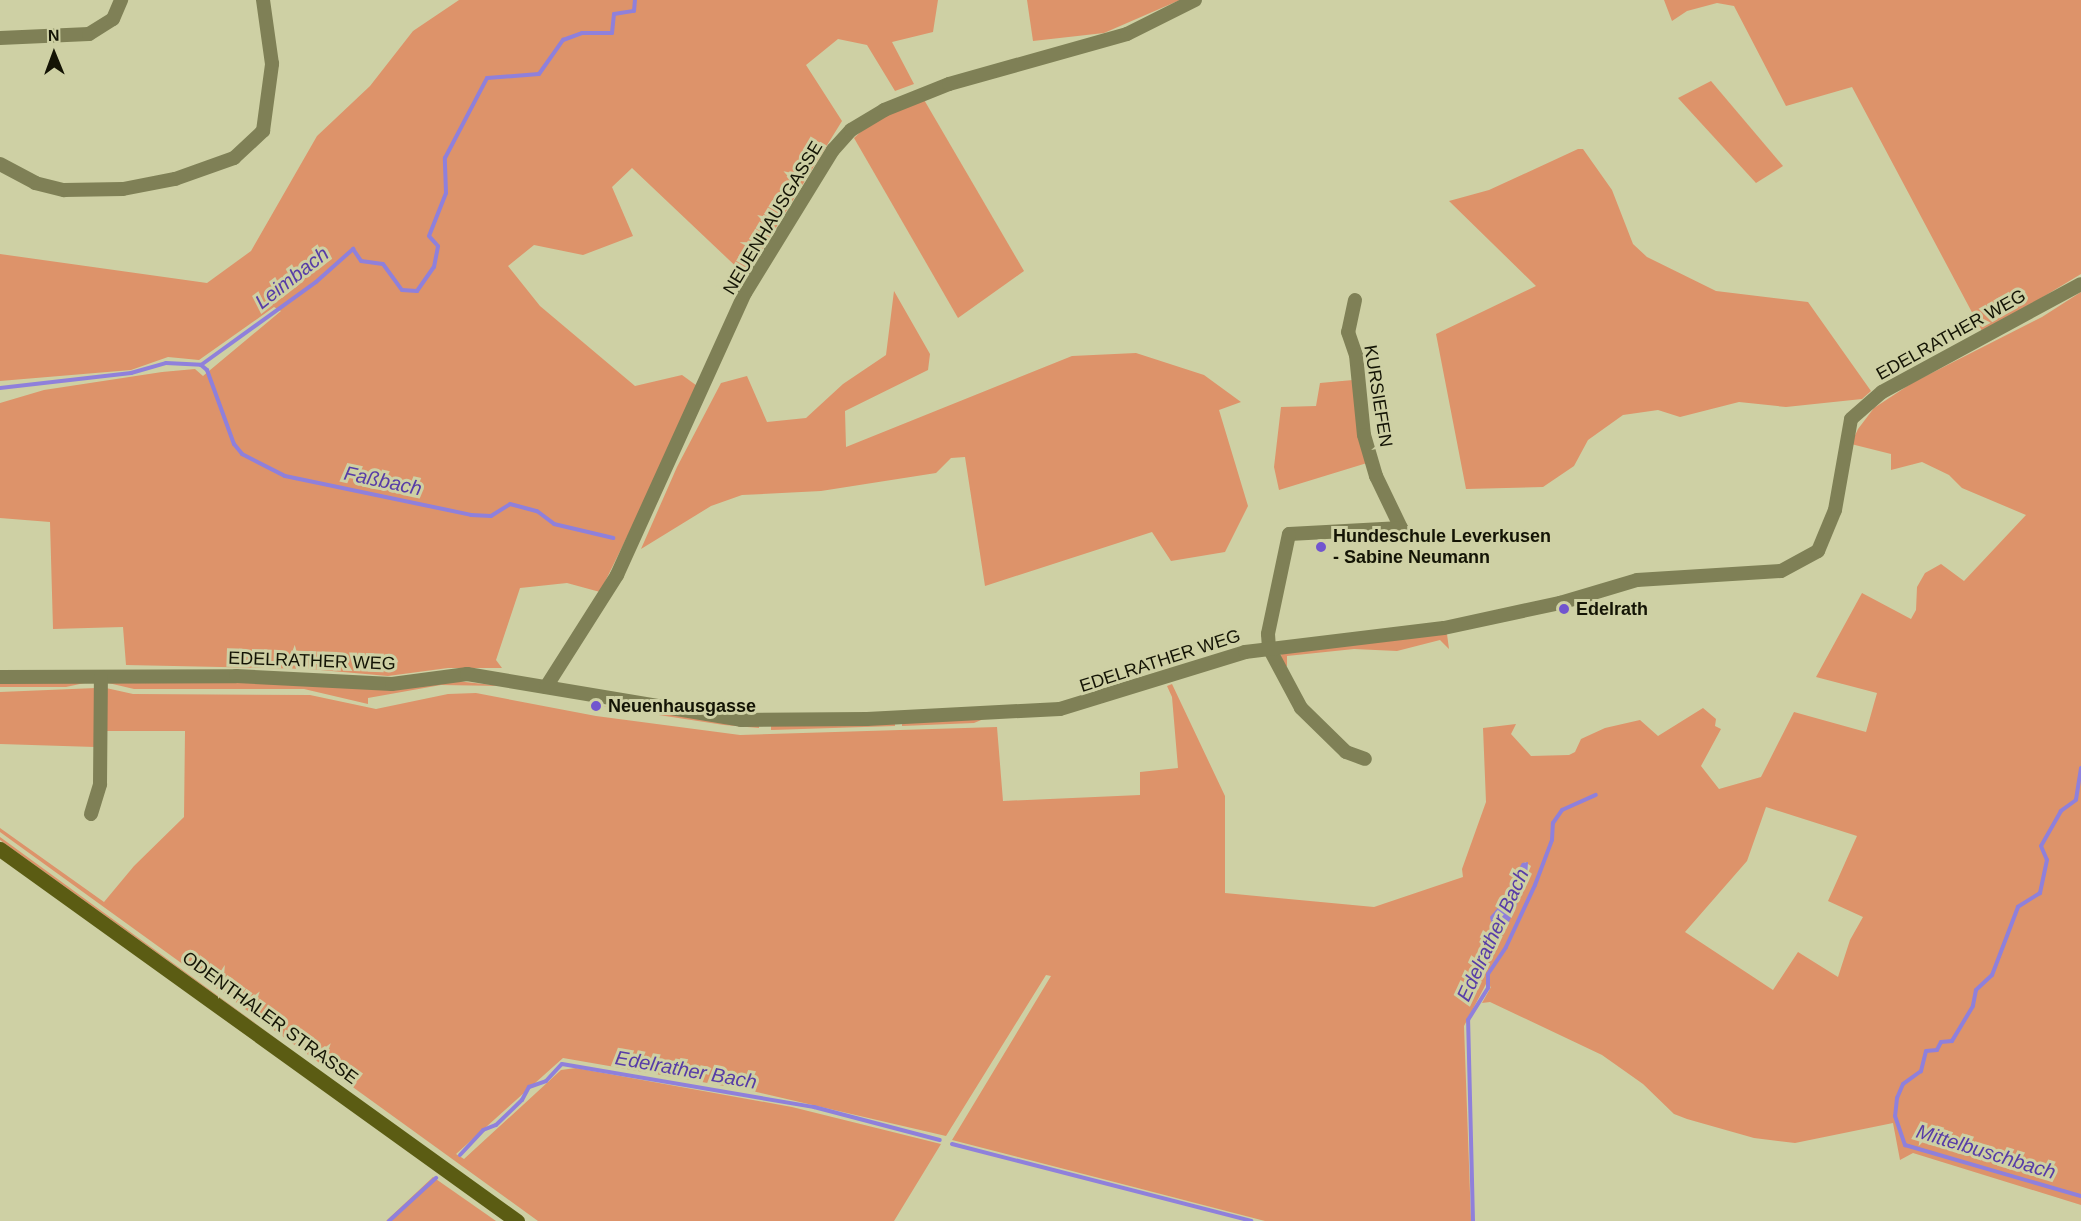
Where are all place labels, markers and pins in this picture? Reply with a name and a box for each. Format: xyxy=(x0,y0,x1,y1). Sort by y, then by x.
place label: Hundeschule Leverkusen - Sabine Neumann xyxy=(1333,526,1551,568)
marker: Hundeschule Leverkusen - Sabine Neumann xyxy=(1314,540,1328,554)
place label: Edelrath xyxy=(1576,598,1648,620)
marker: Edelrath xyxy=(1557,602,1571,616)
place label: Neuenhausgasse xyxy=(608,695,756,717)
marker: Neuenhausgasse xyxy=(589,699,603,713)

